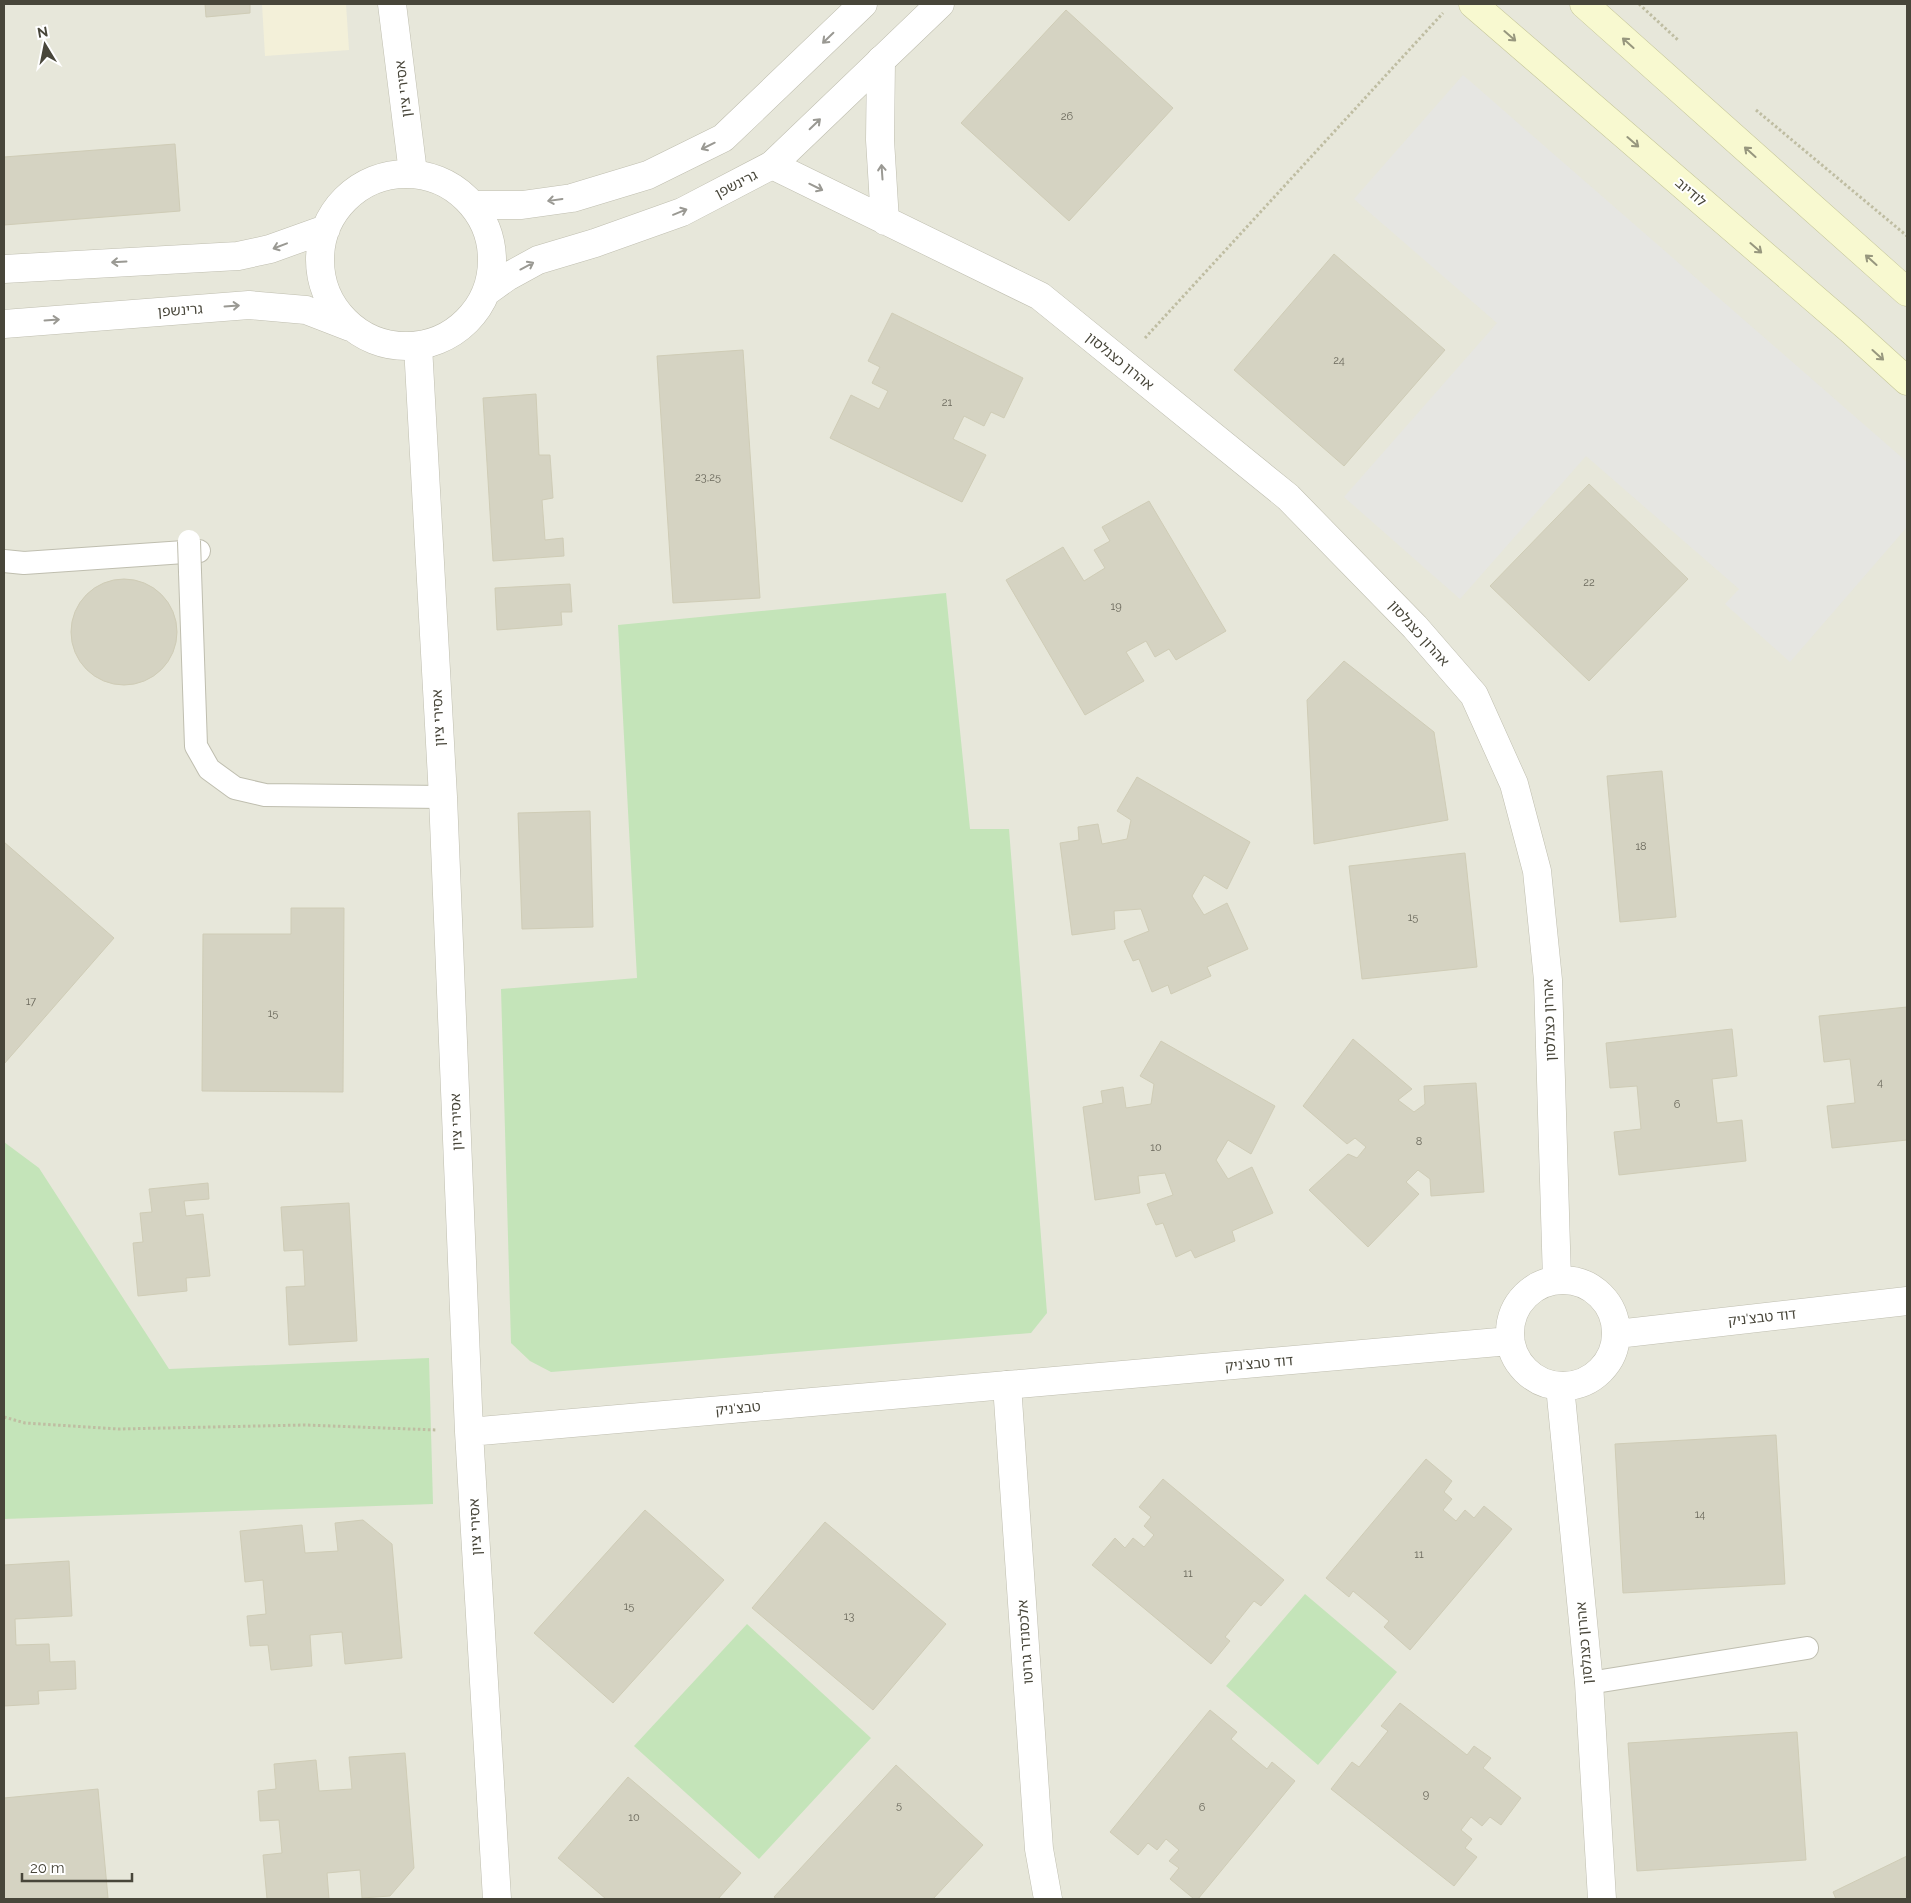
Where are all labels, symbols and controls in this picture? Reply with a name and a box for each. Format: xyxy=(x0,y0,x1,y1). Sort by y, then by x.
north arrow xyxy=(20,20,70,70)
text: N xyxy=(36,23,49,41)
one-way arrow xyxy=(1504,30,1517,41)
one-way arrow xyxy=(821,32,834,44)
one-way arrow xyxy=(1622,38,1635,49)
street label: אסירי ציון xyxy=(392,60,414,118)
house number: 26 xyxy=(1061,110,1074,123)
one-way arrow xyxy=(809,118,821,130)
one-way arrow xyxy=(1627,136,1640,148)
one-way arrow xyxy=(700,141,715,151)
one-way arrow xyxy=(1743,146,1756,157)
one-way arrow xyxy=(877,164,887,180)
street label: גרינשפן xyxy=(712,167,760,201)
street label: לודיוב xyxy=(1672,174,1710,210)
one-way arrow xyxy=(808,183,823,192)
one-way arrow xyxy=(548,196,564,206)
one-way arrow xyxy=(672,207,687,216)
one-way arrow xyxy=(273,242,288,251)
one-way arrow xyxy=(1749,242,1762,253)
one-way arrow xyxy=(1864,254,1877,266)
one-way arrow xyxy=(111,258,127,267)
one-way arrow xyxy=(519,261,534,270)
street label: גרינשפן xyxy=(157,300,203,320)
one-way arrow xyxy=(224,302,240,311)
one-way arrow xyxy=(44,316,60,325)
street label: אהרון כצנלסון xyxy=(1083,329,1157,393)
one-way arrow xyxy=(1872,349,1885,361)
house number: 24 xyxy=(1333,354,1345,367)
house number: 21 xyxy=(942,396,953,409)
house number: 23,25 xyxy=(695,471,721,484)
house number: 22 xyxy=(1583,576,1595,589)
street label: אהרון כצנלסון xyxy=(1385,597,1453,669)
house number: 19 xyxy=(1110,600,1122,613)
street label: אסירי ציון xyxy=(429,689,447,747)
house number: 18 xyxy=(1635,840,1647,853)
house number: 15 xyxy=(1408,911,1418,924)
street label: אהרון כצנלסון xyxy=(1540,978,1558,1062)
house number: 17 xyxy=(26,995,36,1008)
house number: 15 xyxy=(268,1007,278,1020)
house number: 4 xyxy=(1877,1076,1883,1089)
street label: אסירי ציון xyxy=(447,1093,465,1151)
house number: 6 xyxy=(1674,1098,1681,1111)
house number: 8 xyxy=(1416,1135,1422,1148)
house number: 10 xyxy=(1150,1141,1162,1154)
street label: דוד טבצ'ניק xyxy=(1727,1305,1797,1329)
street label: דוד טבצ'ניק xyxy=(1224,1352,1294,1374)
street label: טבצ'ניק xyxy=(715,1398,761,1418)
street label: אסירי ציון xyxy=(466,1498,484,1556)
house number: 14 xyxy=(1695,1508,1705,1521)
house number: 11 xyxy=(1414,1548,1424,1561)
house number: 11 xyxy=(1183,1567,1193,1580)
street label: אלכסנדר גרוטו xyxy=(1014,1599,1036,1685)
house number: 15 xyxy=(624,1600,634,1613)
street label: אהרון כצנלסון xyxy=(1572,1601,1596,1685)
house number: 13 xyxy=(844,1610,854,1623)
house number: 9 xyxy=(1423,1788,1429,1801)
house number: 5 xyxy=(896,1799,902,1812)
house number: 6 xyxy=(1199,1801,1206,1814)
house number: 10 xyxy=(628,1811,640,1824)
scale bar xyxy=(22,1850,132,1882)
text: 20 m xyxy=(30,1859,65,1877)

